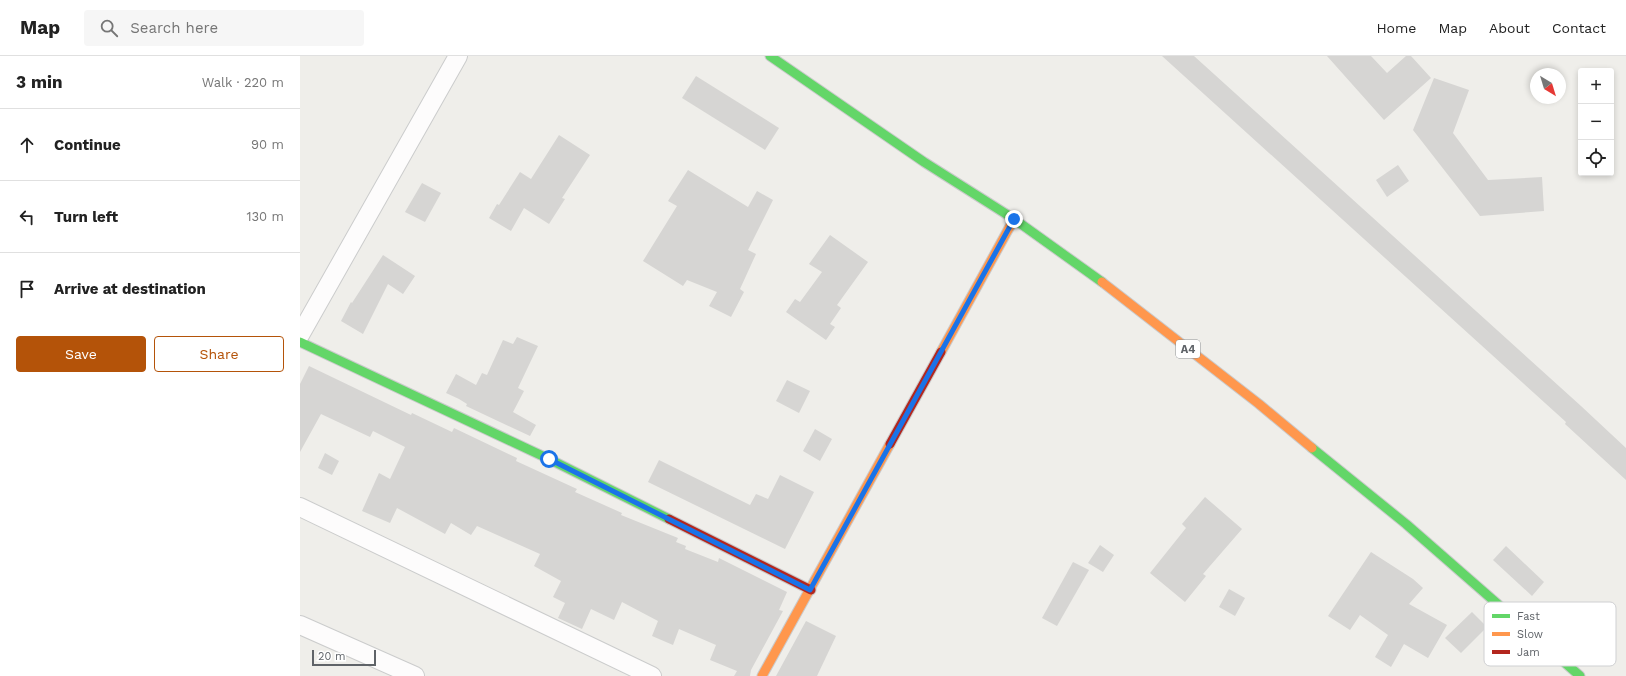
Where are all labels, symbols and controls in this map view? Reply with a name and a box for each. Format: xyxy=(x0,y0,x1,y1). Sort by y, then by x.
search box xyxy=(84,10,364,46)
text: Map xyxy=(20,16,60,39)
icon: search xyxy=(98,17,120,39)
text: Search here xyxy=(130,19,218,37)
text: Home xyxy=(1376,20,1416,36)
text: Map xyxy=(1438,20,1467,36)
text: About xyxy=(1489,20,1530,36)
text: Contact xyxy=(1552,20,1606,36)
north arrow xyxy=(1530,68,1566,104)
map controls xyxy=(1578,68,1614,176)
button: + xyxy=(1578,68,1614,104)
text: 3 min xyxy=(16,72,62,92)
text: Walk · 220 m xyxy=(202,75,284,90)
button: − xyxy=(1578,104,1614,140)
icon: ahead xyxy=(16,134,38,156)
text: Continue xyxy=(54,136,121,154)
text: 90 m xyxy=(251,137,284,152)
button: locate xyxy=(1578,140,1614,176)
icon: left xyxy=(16,206,38,228)
text: Turn left xyxy=(54,208,118,226)
text: 130 m xyxy=(246,209,284,224)
route end xyxy=(1005,210,1023,228)
icon: arrive xyxy=(16,278,38,300)
text: Arrive at destination xyxy=(54,280,206,298)
button: Save xyxy=(16,336,146,372)
button: Share xyxy=(154,336,284,372)
road number: A4 xyxy=(1176,340,1200,358)
route start xyxy=(540,450,558,468)
legend xyxy=(1484,602,1616,666)
text: Fast xyxy=(1517,610,1540,623)
text: Slow xyxy=(1517,628,1543,641)
text: Jam xyxy=(1517,646,1540,659)
scale bar xyxy=(312,648,376,667)
text: 20 m xyxy=(318,650,346,663)

